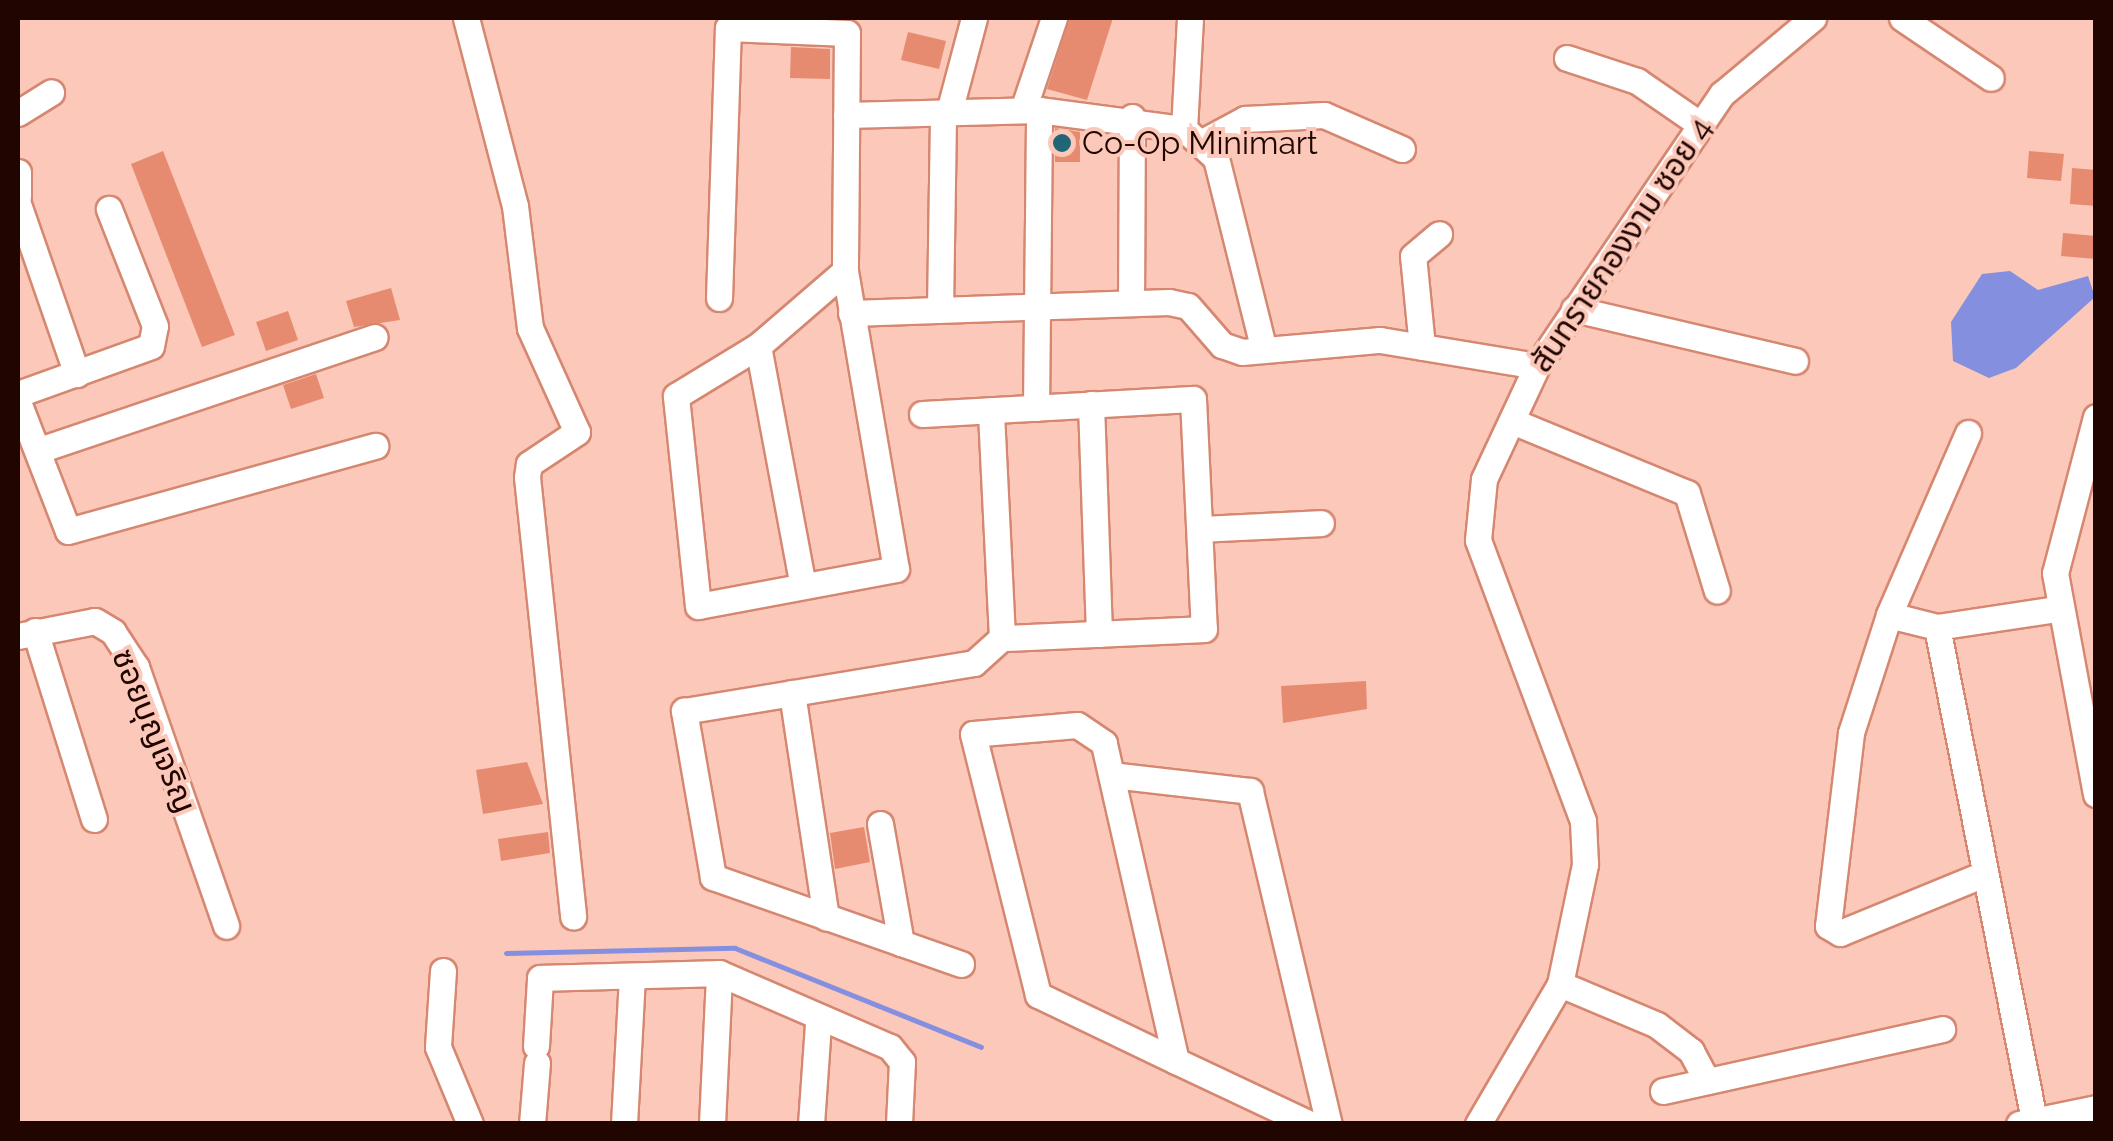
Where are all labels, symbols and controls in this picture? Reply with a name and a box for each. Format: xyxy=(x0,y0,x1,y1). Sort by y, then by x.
street label: สันทรายกองงาม ซอย 4 xyxy=(1522,111,1720,379)
place label: Co-Op Minimart xyxy=(1082,124,1318,162)
marker: Co-Op Minimart xyxy=(1051,132,1073,154)
street label: ซอยบุญเจริญ xyxy=(104,643,204,819)

